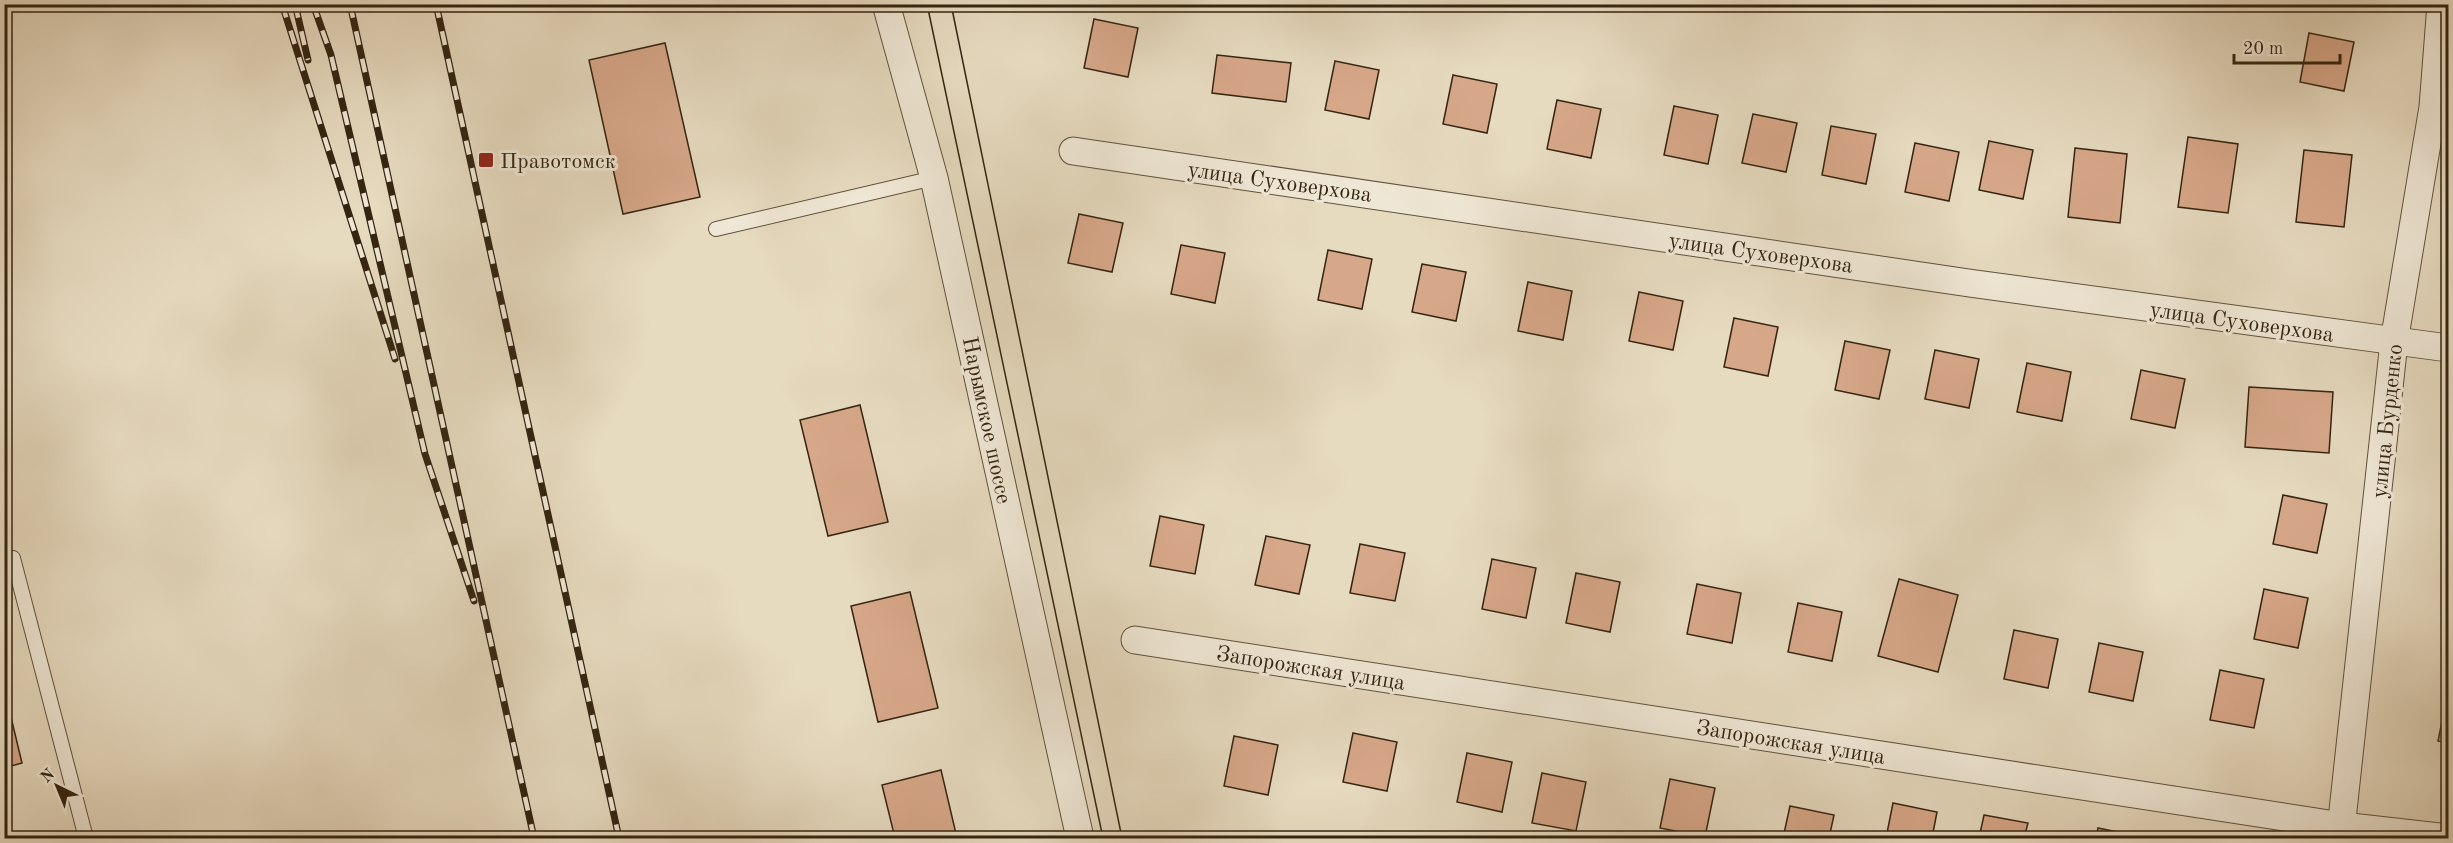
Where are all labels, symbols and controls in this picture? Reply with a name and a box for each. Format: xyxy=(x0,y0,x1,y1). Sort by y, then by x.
scale bar xyxy=(2234,27,2340,65)
text: 20 m xyxy=(2243,40,2283,58)
marker: Правотомск xyxy=(477,151,495,169)
place label: Правотомск xyxy=(500,151,616,173)
street label: улица Суховерхова xyxy=(1186,159,1373,207)
street label: улица Суховерхова xyxy=(1667,230,1854,278)
street label: улица Суховерхова xyxy=(2148,299,2335,347)
street label: Нарымское шоссе xyxy=(958,335,1015,506)
street label: улица Бурденко xyxy=(2369,343,2407,500)
street label: Запорожская улица xyxy=(1215,643,1407,695)
street label: Запорожская улица xyxy=(1695,717,1887,769)
north arrow xyxy=(27,756,87,816)
text: N xyxy=(38,766,59,787)

